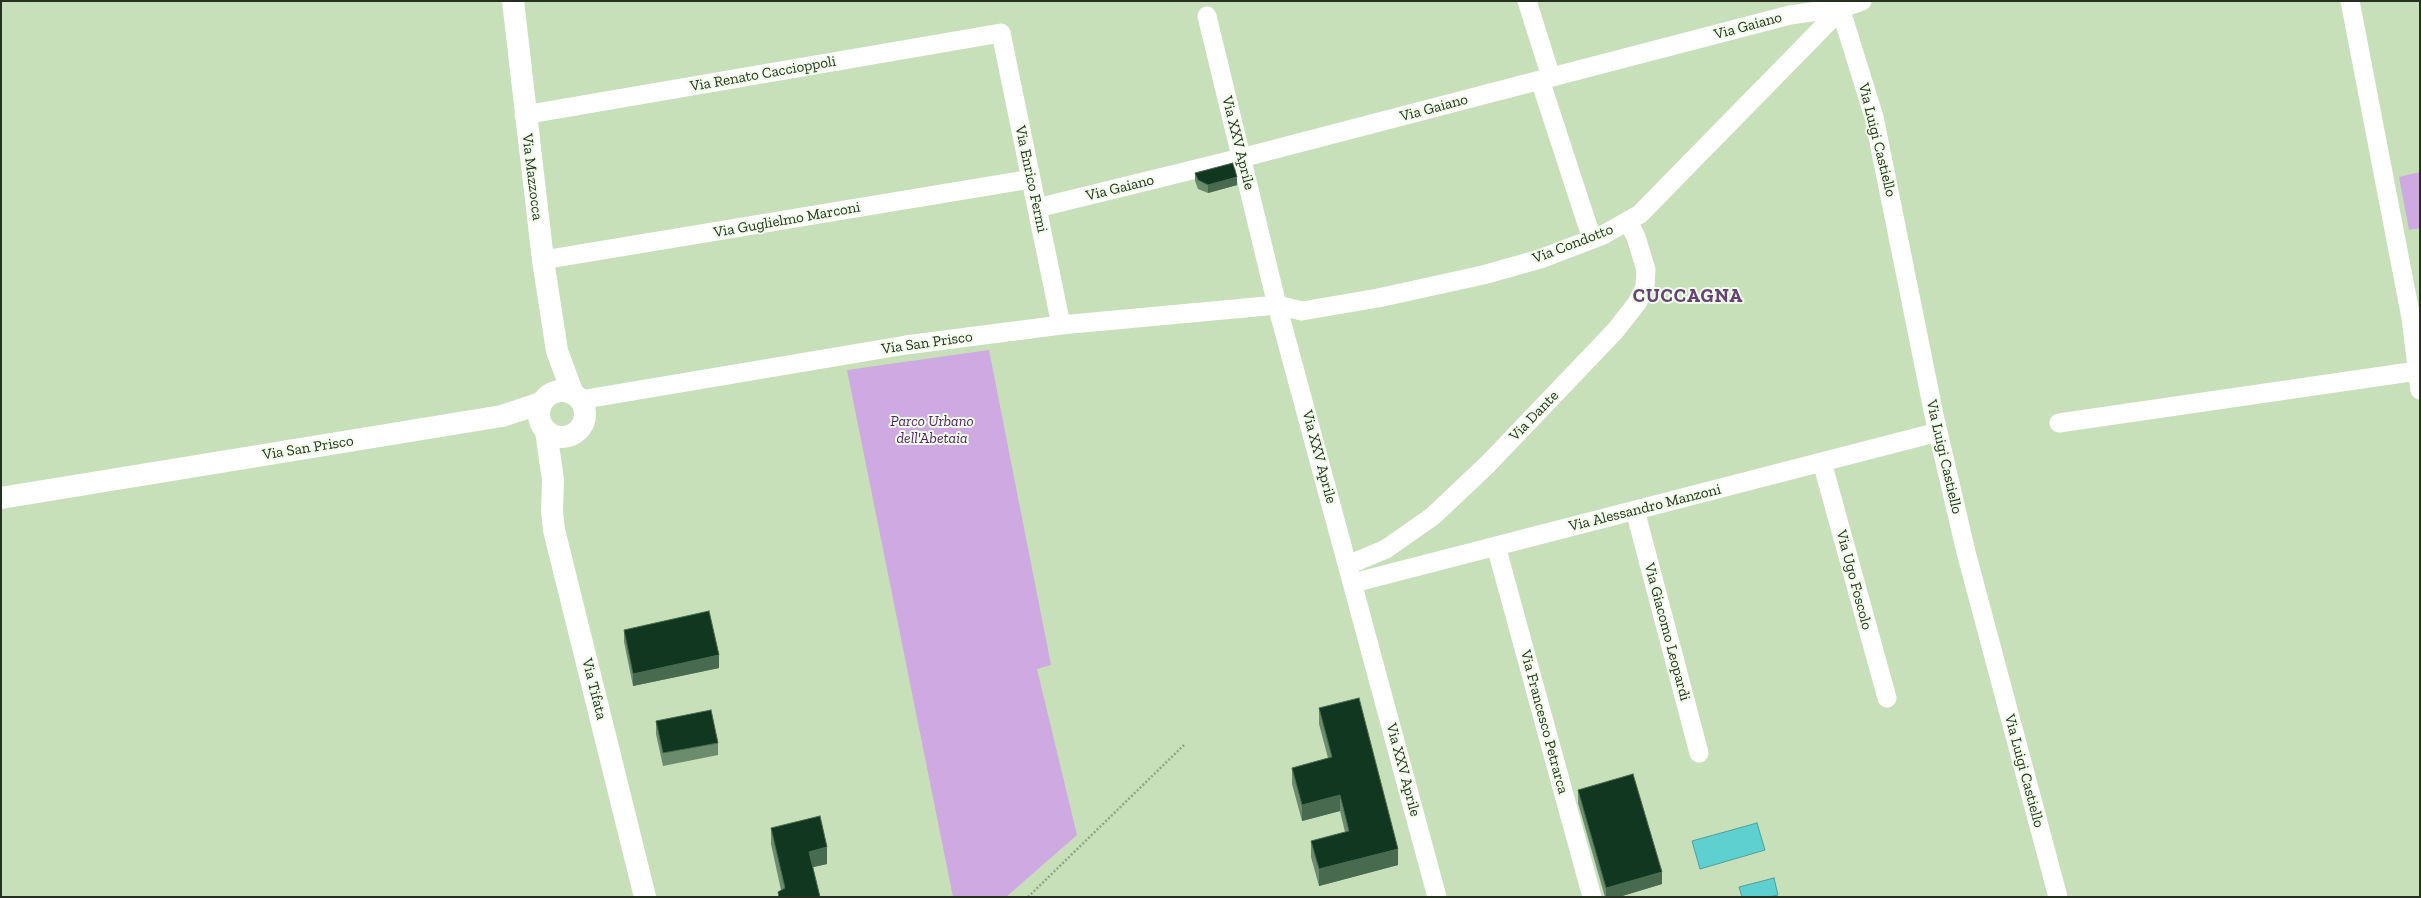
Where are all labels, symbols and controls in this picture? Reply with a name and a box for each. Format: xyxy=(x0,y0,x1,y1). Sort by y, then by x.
street label: Via Gaiano xyxy=(1712,8,1784,44)
street label: Via Renato Caccioppoli xyxy=(689,52,837,96)
street label: Via Luigi Castiello xyxy=(1854,81,1900,199)
street label: Via Gaiano xyxy=(1398,90,1470,126)
street label: Via XXV Aprile xyxy=(1218,94,1258,192)
street label: Via Enrico Fermi xyxy=(1011,124,1051,234)
street label: Via Mazzocca xyxy=(518,133,546,221)
street label: Via Gaiano xyxy=(1084,171,1156,205)
street label: Via Guglielmo Marconi xyxy=(712,198,862,242)
street label: Via Condotto xyxy=(1530,220,1616,268)
district label: CUCCAGNA xyxy=(1633,286,1743,308)
street label: Via San Prisco xyxy=(880,328,974,358)
street label: Via Dante xyxy=(1506,387,1562,445)
street label: Via Luigi Castiello xyxy=(1922,398,1966,516)
street label: Via XXV Aprile xyxy=(1298,408,1340,506)
park label: Parco Urbano dell'Abetaia xyxy=(890,413,974,448)
street label: Via San Prisco xyxy=(261,432,355,464)
street label: Via Alessandro Manzoni xyxy=(1567,480,1723,536)
street label: Via Ugo Foscolo xyxy=(1832,528,1876,632)
street label: Via Giacomo Leopardi xyxy=(1640,561,1694,703)
street label: Via Francesco Petrarca xyxy=(1516,648,1572,796)
street label: Via Tifata xyxy=(578,656,610,722)
street label: Via Luigi Castiello xyxy=(2000,712,2048,830)
street label: Via XXV Aprile xyxy=(1382,721,1424,819)

